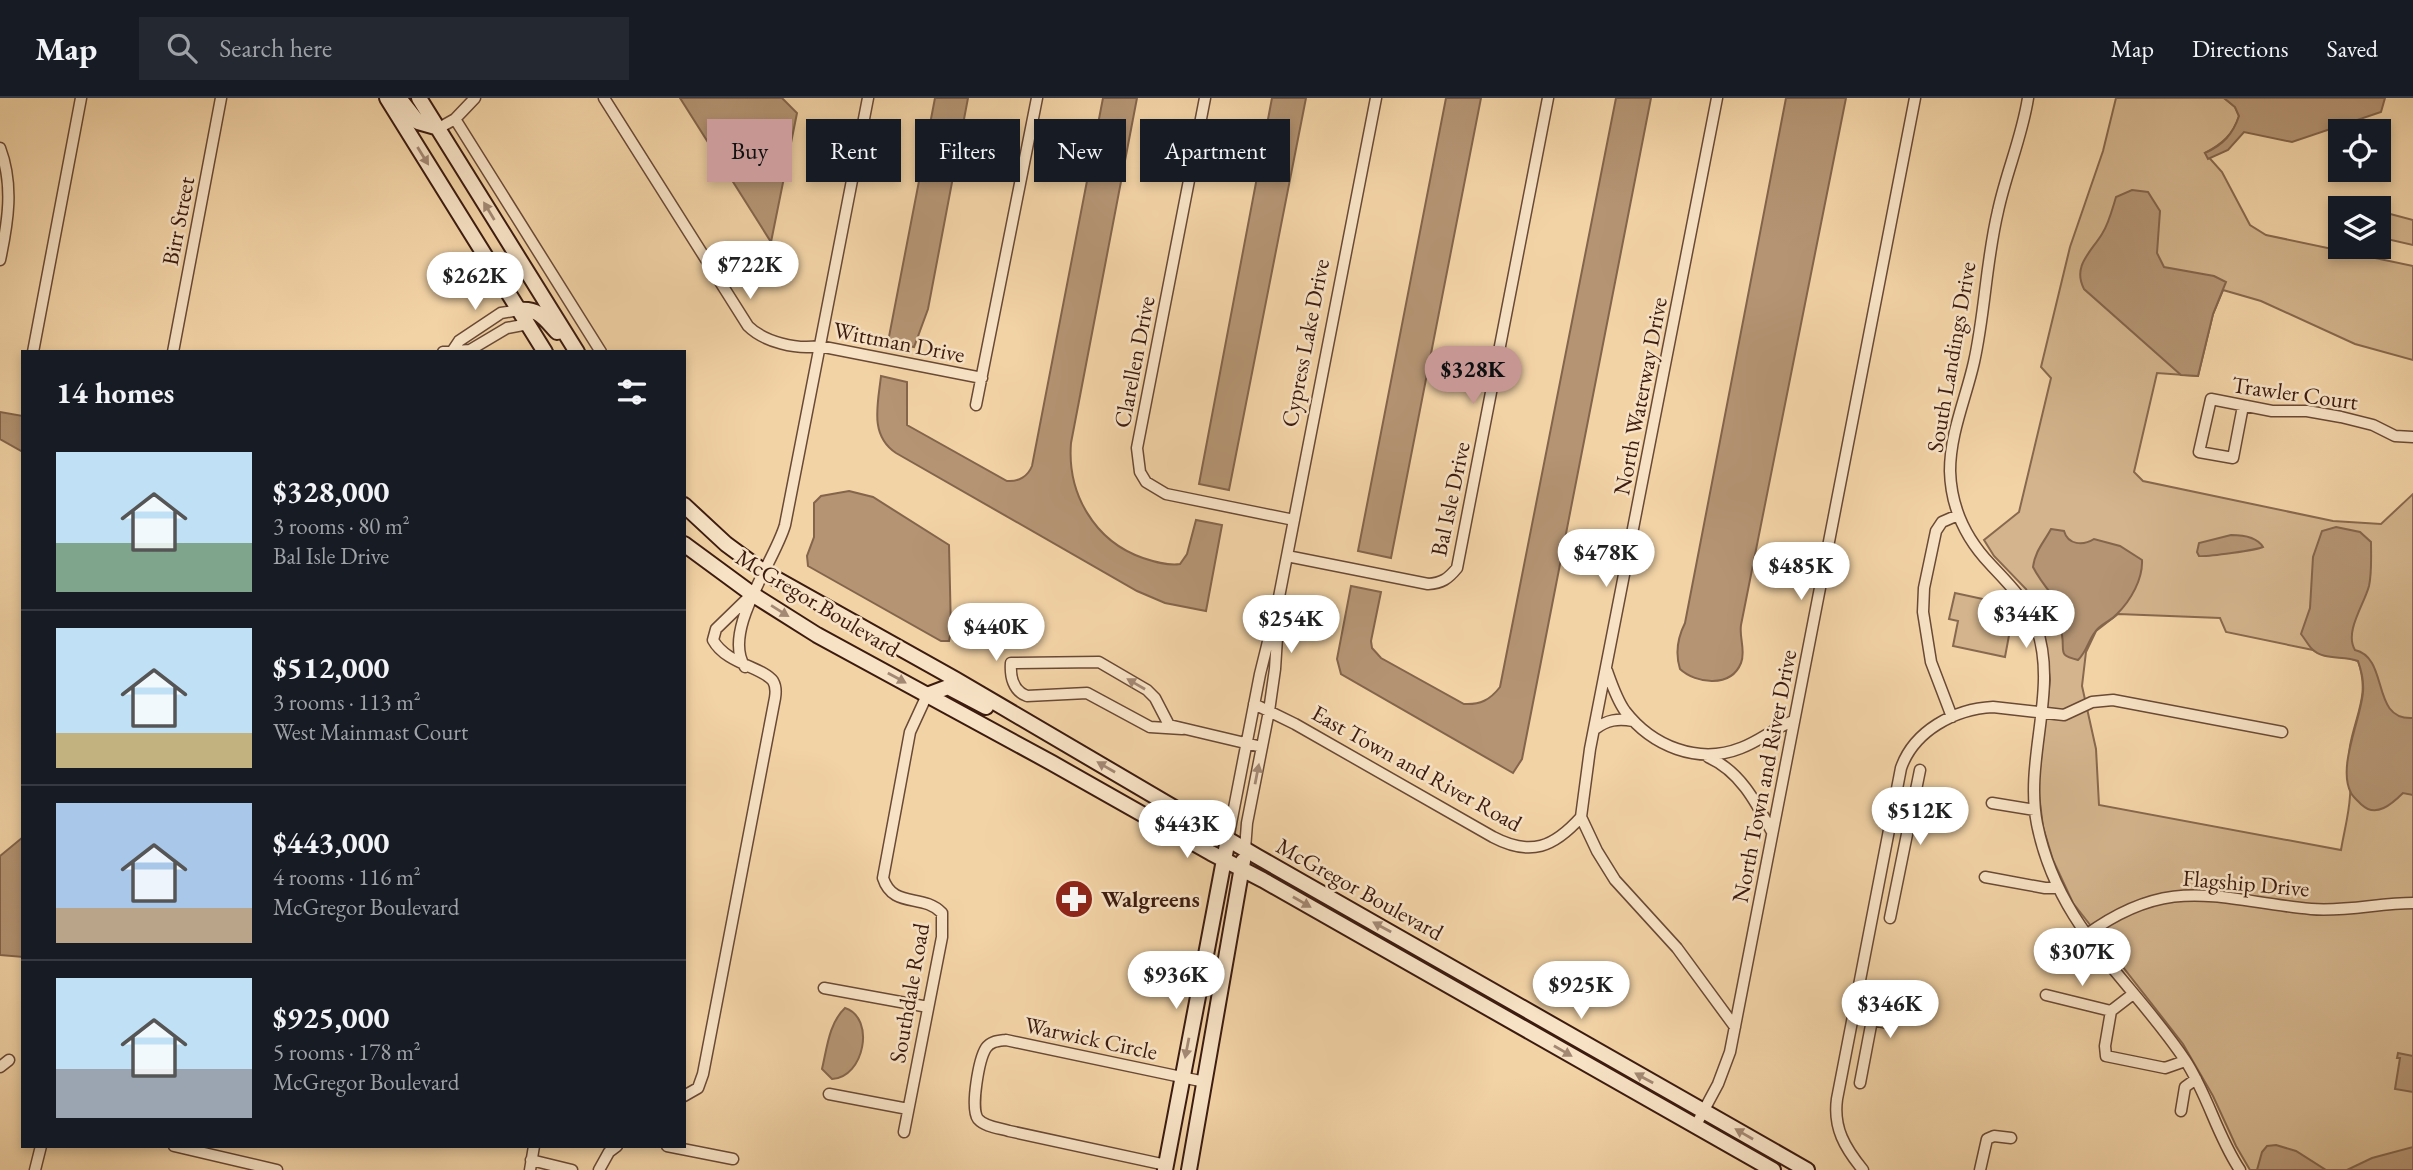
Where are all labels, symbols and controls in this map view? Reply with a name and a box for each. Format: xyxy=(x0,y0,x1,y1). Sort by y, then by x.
search box xyxy=(139,17,629,80)
text: Map xyxy=(35,27,97,70)
icon: search xyxy=(163,29,201,67)
text: Search here xyxy=(219,31,332,65)
text: Map xyxy=(2111,33,2154,64)
text: Directions xyxy=(2192,33,2289,64)
text: Saved xyxy=(2327,33,2378,64)
chip: Buy xyxy=(707,119,792,182)
chip: Rent xyxy=(806,119,901,182)
chip: Filters xyxy=(915,119,1020,182)
chip: New xyxy=(1034,119,1126,182)
chip: Apartment xyxy=(1140,119,1290,182)
map controls xyxy=(2328,119,2391,259)
button: locate xyxy=(2328,119,2391,182)
one-way arrow xyxy=(416,146,429,165)
street label: Birr Street xyxy=(155,173,201,268)
button: layers xyxy=(2328,196,2391,259)
one-way arrow xyxy=(483,201,495,220)
pin: $722K xyxy=(701,242,799,301)
text: $722K xyxy=(718,249,782,279)
pin: $262K xyxy=(426,252,524,312)
street label: Cypress Lake Drive xyxy=(1274,256,1336,430)
street label: South Landings Drive xyxy=(1919,259,1983,455)
text: $262K xyxy=(443,260,507,290)
street label: Clarellen Drive xyxy=(1107,294,1161,430)
street label: North Waterway Drive xyxy=(1606,294,1674,497)
street label: Wittman Drive xyxy=(831,315,967,369)
pin: $328K xyxy=(1424,346,1522,406)
text: $328K xyxy=(1441,354,1505,384)
street label: Trawler Court xyxy=(2230,369,2361,417)
text: 14 homes xyxy=(56,373,174,412)
icon: filters xyxy=(613,373,651,411)
street label: Bal Isle Drive xyxy=(1423,439,1477,559)
text: $328,000 xyxy=(273,472,389,511)
icon: home xyxy=(112,480,196,564)
text: 3 rooms · 80 m² xyxy=(273,511,410,541)
pin: $478K xyxy=(1557,530,1655,589)
text: $478K xyxy=(1574,537,1638,567)
text: Bal Isle Drive xyxy=(273,541,389,571)
street label: McGregor Boulevard xyxy=(730,542,906,664)
pin: $485K xyxy=(1752,542,1850,602)
text: $485K xyxy=(1769,550,1833,580)
pin: $344K xyxy=(1977,590,2075,650)
pin: $254K xyxy=(1242,596,1340,655)
text: $344K xyxy=(1994,598,2058,628)
pin: $440K xyxy=(947,603,1045,663)
text: $254K xyxy=(1259,603,1323,633)
one-way arrow xyxy=(770,605,790,618)
text: $440K xyxy=(964,611,1028,641)
street label: North Town and River Drive xyxy=(1725,647,1803,905)
text: $512,000 xyxy=(273,648,389,687)
icon: home xyxy=(112,656,196,740)
one-way arrow xyxy=(887,672,907,684)
one-way arrow xyxy=(1126,678,1145,690)
text: 3 rooms · 113 m² xyxy=(273,687,421,717)
street label: East Town and River Road xyxy=(1307,698,1528,838)
text: West Mainmast Court xyxy=(273,717,468,747)
one-way arrow xyxy=(1096,761,1116,773)
one-way arrow xyxy=(1252,763,1263,785)
pin: $512K xyxy=(1871,788,1969,847)
text: $512K xyxy=(1888,795,1952,825)
pin: $443K xyxy=(1138,800,1236,860)
text: $443K xyxy=(1155,808,1219,838)
text: $443,000 xyxy=(273,823,389,862)
icon: home xyxy=(112,831,196,915)
street label: McGregor Boulevard xyxy=(1271,831,1449,947)
text: 4 rooms · 116 m² xyxy=(273,862,421,892)
street label: Flagship Drive xyxy=(2181,863,2311,903)
pharmacy icon: Walgreens xyxy=(1053,878,1095,920)
place label: Walgreens xyxy=(1101,884,1200,914)
text: McGregor Boulevard xyxy=(273,892,459,922)
one-way arrow xyxy=(1292,896,1311,908)
street label: Southdale Road xyxy=(882,920,936,1065)
one-way arrow xyxy=(1372,921,1391,933)
pin: $307K xyxy=(2033,928,2131,988)
text: $307K xyxy=(2050,936,2114,966)
pin: $936K xyxy=(1127,951,1225,1011)
text: $936K xyxy=(1144,959,1208,989)
pin: $925K xyxy=(1532,962,1630,1021)
text: $925K xyxy=(1549,969,1613,999)
pin: $346K xyxy=(1841,981,1939,1040)
text: $346K xyxy=(1858,988,1922,1018)
text: $925,000 xyxy=(273,998,389,1037)
icon: home xyxy=(112,1006,196,1090)
street label: Warwick Circle xyxy=(1022,1009,1160,1067)
text: 5 rooms · 178 m² xyxy=(273,1037,421,1067)
one-way arrow xyxy=(1181,1037,1192,1059)
one-way arrow xyxy=(1553,1045,1572,1057)
text: McGregor Boulevard xyxy=(273,1067,459,1097)
one-way arrow xyxy=(1635,1072,1654,1084)
one-way arrow xyxy=(1734,1128,1753,1140)

